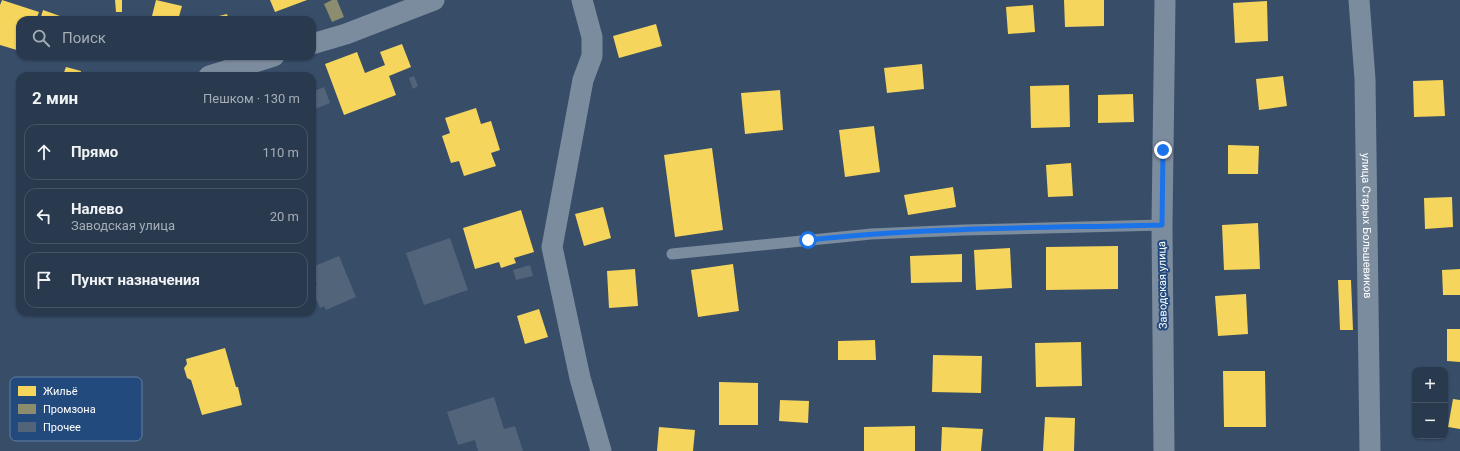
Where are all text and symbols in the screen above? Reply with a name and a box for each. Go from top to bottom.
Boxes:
search box [16,16,316,60]
icon: search [30,27,52,49]
text: Поиск [62,29,106,47]
text: 2 мин [32,88,78,108]
text: Пешком · 130 m [203,91,300,106]
icon: ahead [33,141,55,163]
route end [1154,141,1172,159]
text: Прямо [71,143,118,161]
text: 110 m [262,145,299,160]
street label: улица Старых Большевиков [1359,153,1374,299]
text: Налево [71,200,123,218]
icon: left [33,205,55,227]
text: 20 m [270,209,299,224]
text: Заводская улица [71,218,175,233]
route start [799,231,817,249]
street label: Заводская улица [1155,241,1170,329]
icon: arrive [33,269,55,291]
text: Пункт назначения [71,271,200,289]
map controls [1412,367,1448,439]
button: + [1412,367,1448,403]
legend [10,377,142,441]
text: Жильё [43,385,78,398]
text: Промзона [43,403,96,416]
button: − [1412,403,1448,439]
text: Прочее [43,421,81,434]

